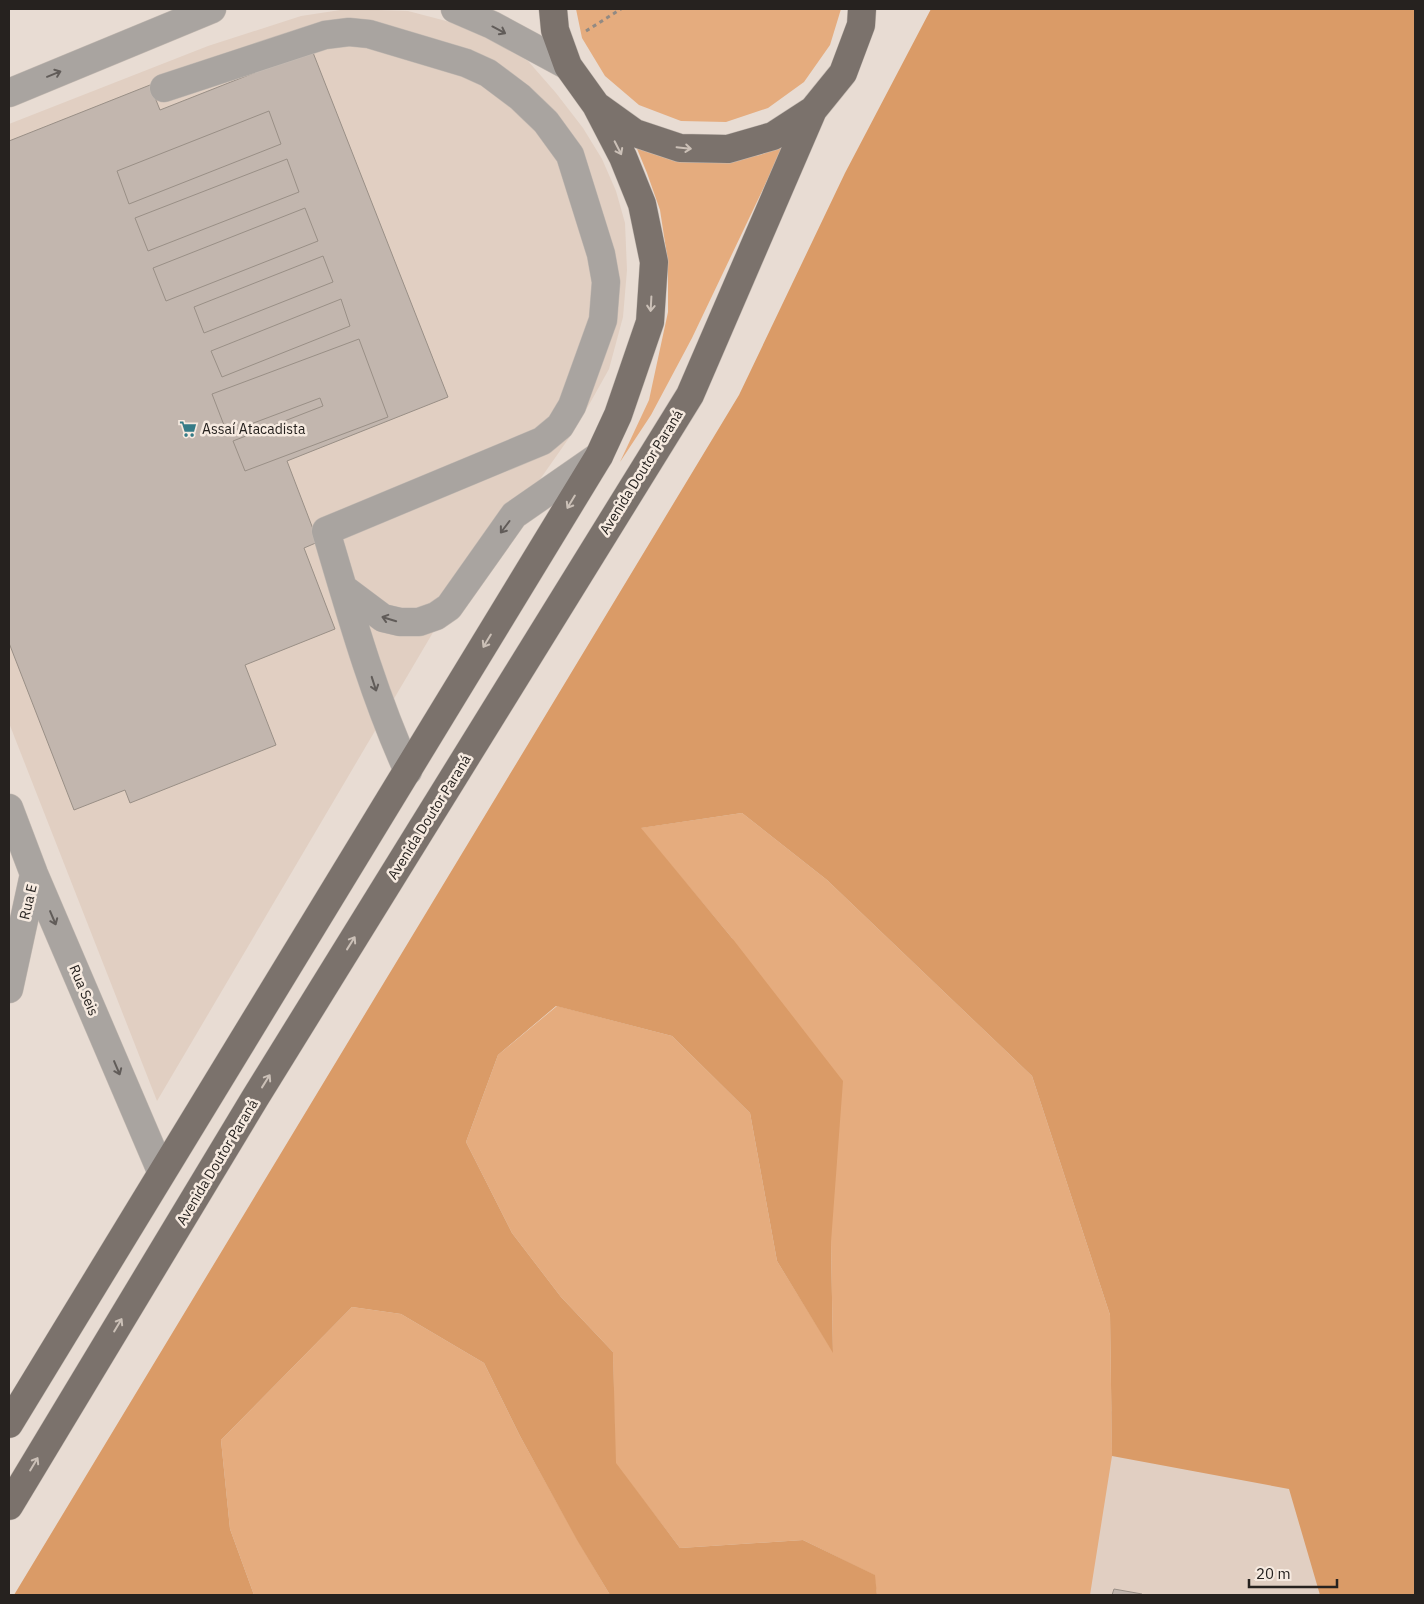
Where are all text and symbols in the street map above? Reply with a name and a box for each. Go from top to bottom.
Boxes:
one-way arrow [492,25,506,35]
one-way arrow [46,69,61,78]
one-way arrow [614,140,623,155]
one-way arrow [675,143,691,152]
one-way arrow [647,296,656,312]
street label: Avenida Doutor Paraná [595,406,687,538]
supermarket icon: Assaí Atacadista [178,419,198,439]
place label: Assaí Atacadista [202,420,306,438]
one-way arrow [565,494,575,508]
one-way arrow [499,520,510,533]
one-way arrow [381,613,397,623]
one-way arrow [481,633,491,647]
one-way arrow [369,676,379,692]
street label: Avenida Doutor Paraná [383,751,475,883]
street label: Rua E [15,883,41,921]
one-way arrow [49,910,58,925]
one-way arrow [346,936,356,950]
street label: Rua Seis [65,962,103,1018]
one-way arrow [112,1060,122,1075]
one-way arrow [261,1075,271,1089]
street label: Avenida Doutor Paraná [172,1095,262,1228]
one-way arrow [113,1319,123,1333]
one-way arrow [29,1458,39,1472]
scale bar [1249,1556,1336,1588]
text: 20 m [1256,1564,1291,1583]

